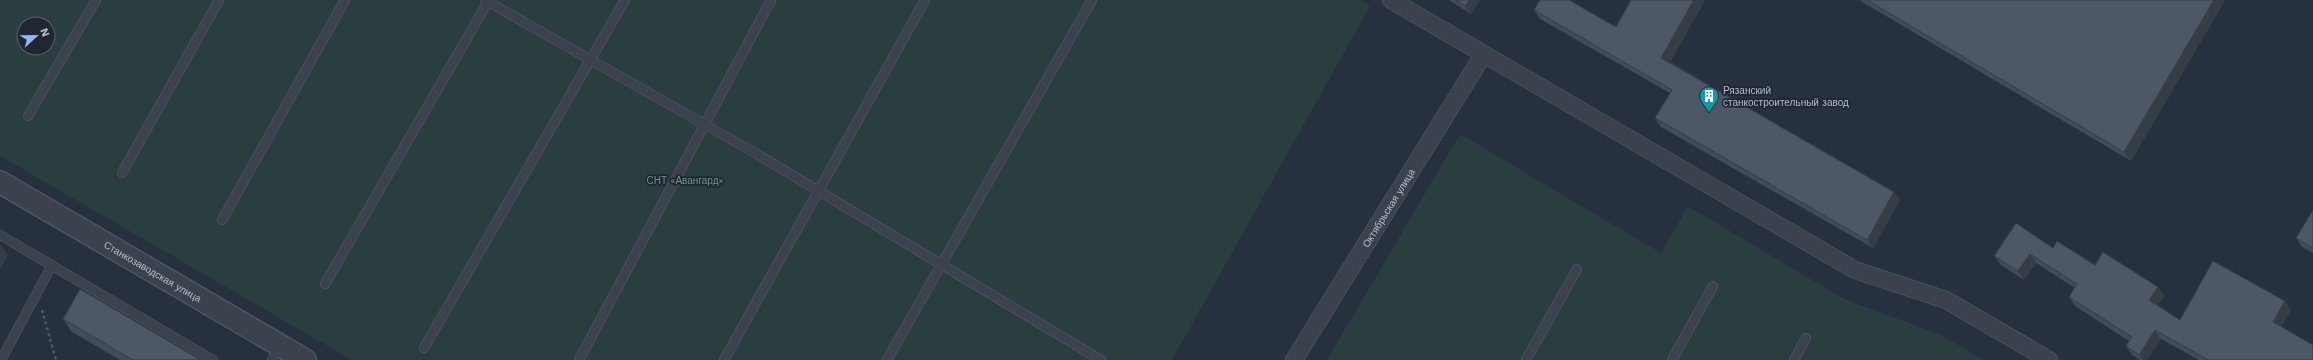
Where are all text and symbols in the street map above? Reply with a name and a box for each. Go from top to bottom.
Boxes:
north arrow [16,16,56,56]
text: N [37,26,52,39]
building icon: Рязанский станкостроительный завод [1698,85,1720,113]
place label: Рязанский станкостроительный завод [1723,85,1849,108]
street label: Октябрьская улица [1360,166,1417,249]
park label: СНТ «Авангард» [647,175,724,186]
street label: Станкозаводская улица [102,239,204,305]

